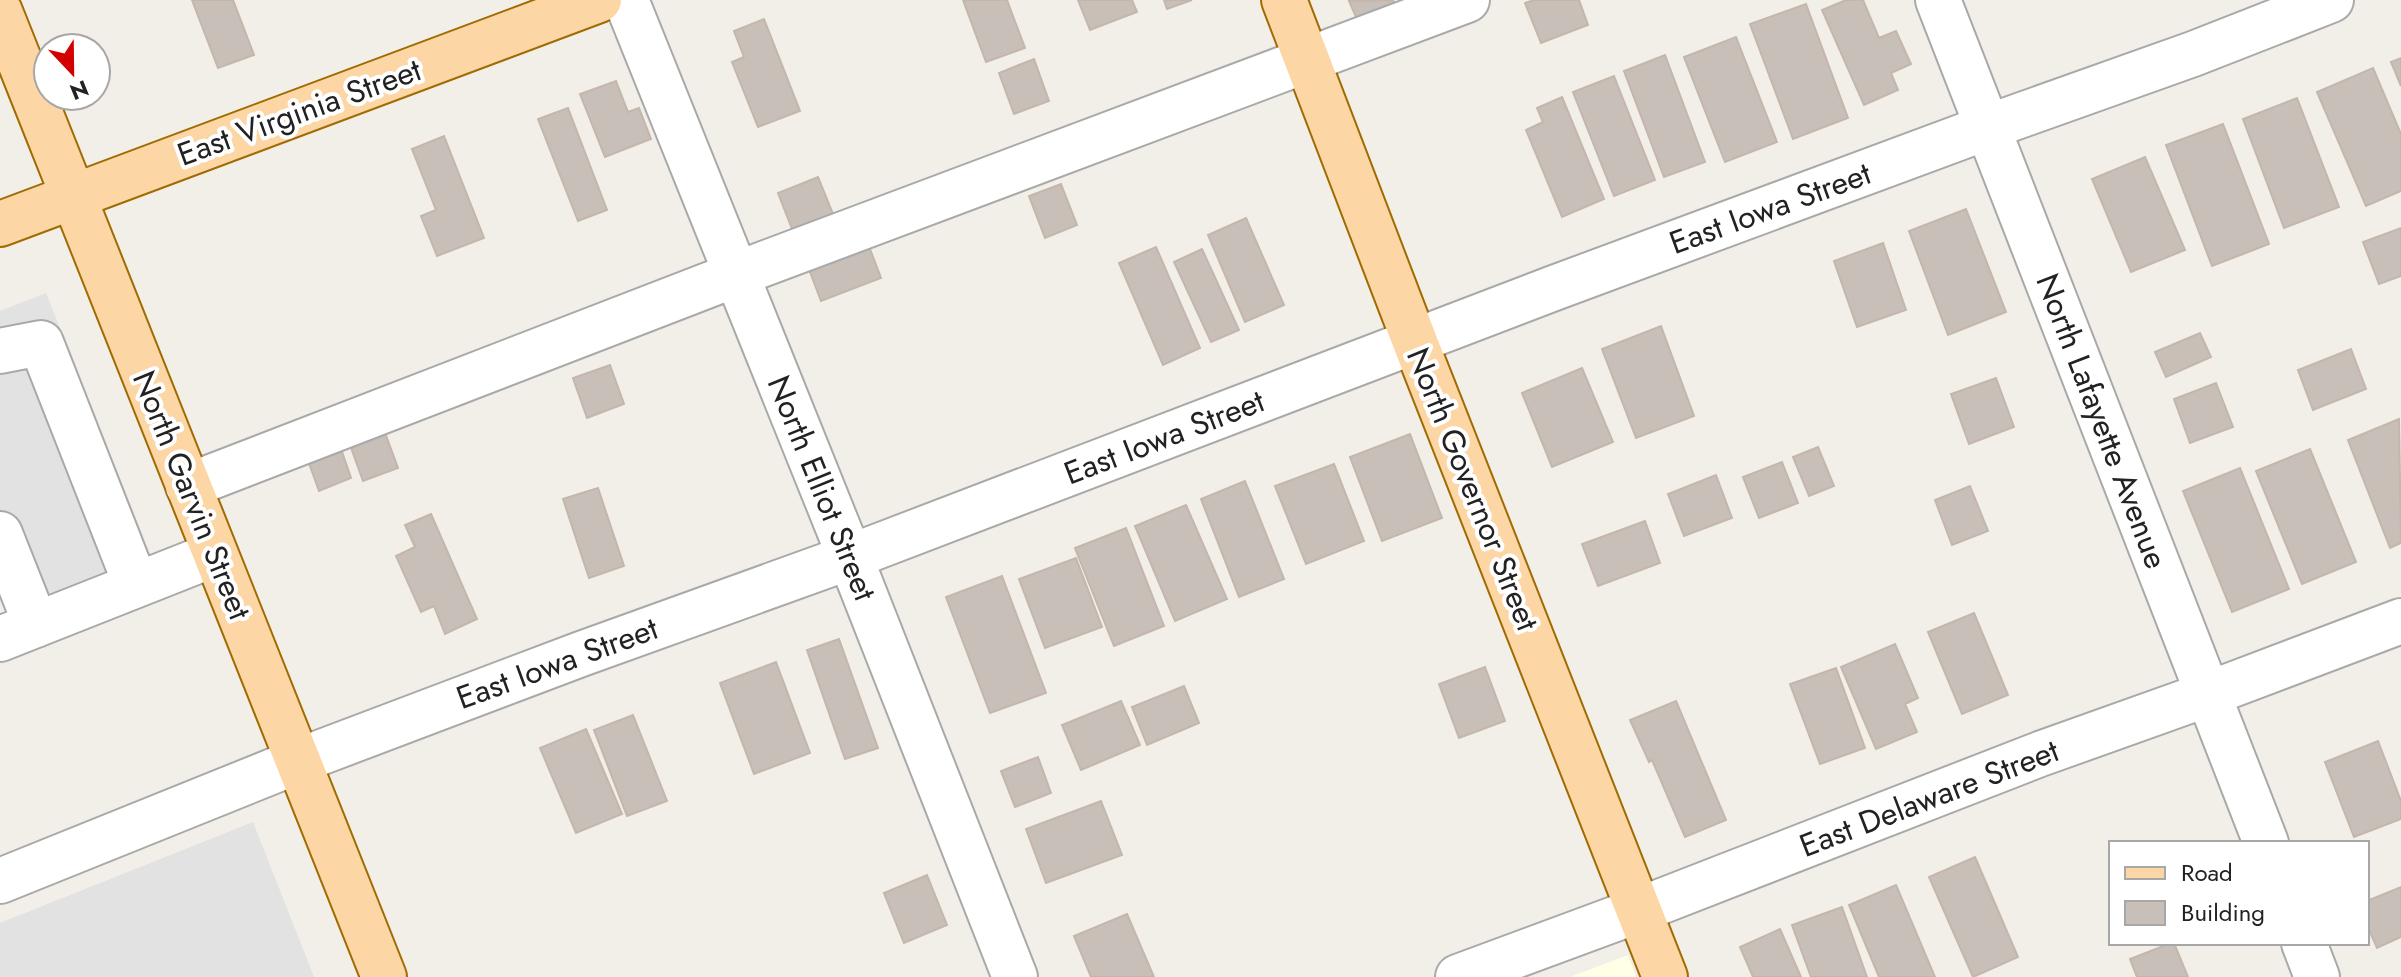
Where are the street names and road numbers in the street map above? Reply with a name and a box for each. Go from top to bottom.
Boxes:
street label: East Virginia Street [171,46,428,177]
street label: East Iowa Street [1663,150,1877,266]
street label: North Lafayette Avenue [2024,267,2180,575]
street label: North Governor Street [1395,341,1551,638]
street label: North Garvin Street [121,364,263,627]
street label: North Elliot Street [756,369,888,608]
street label: East Iowa Street [1057,378,1271,496]
street label: East Iowa Street [450,605,664,721]
street label: East Delaware Street [1793,727,2065,869]

